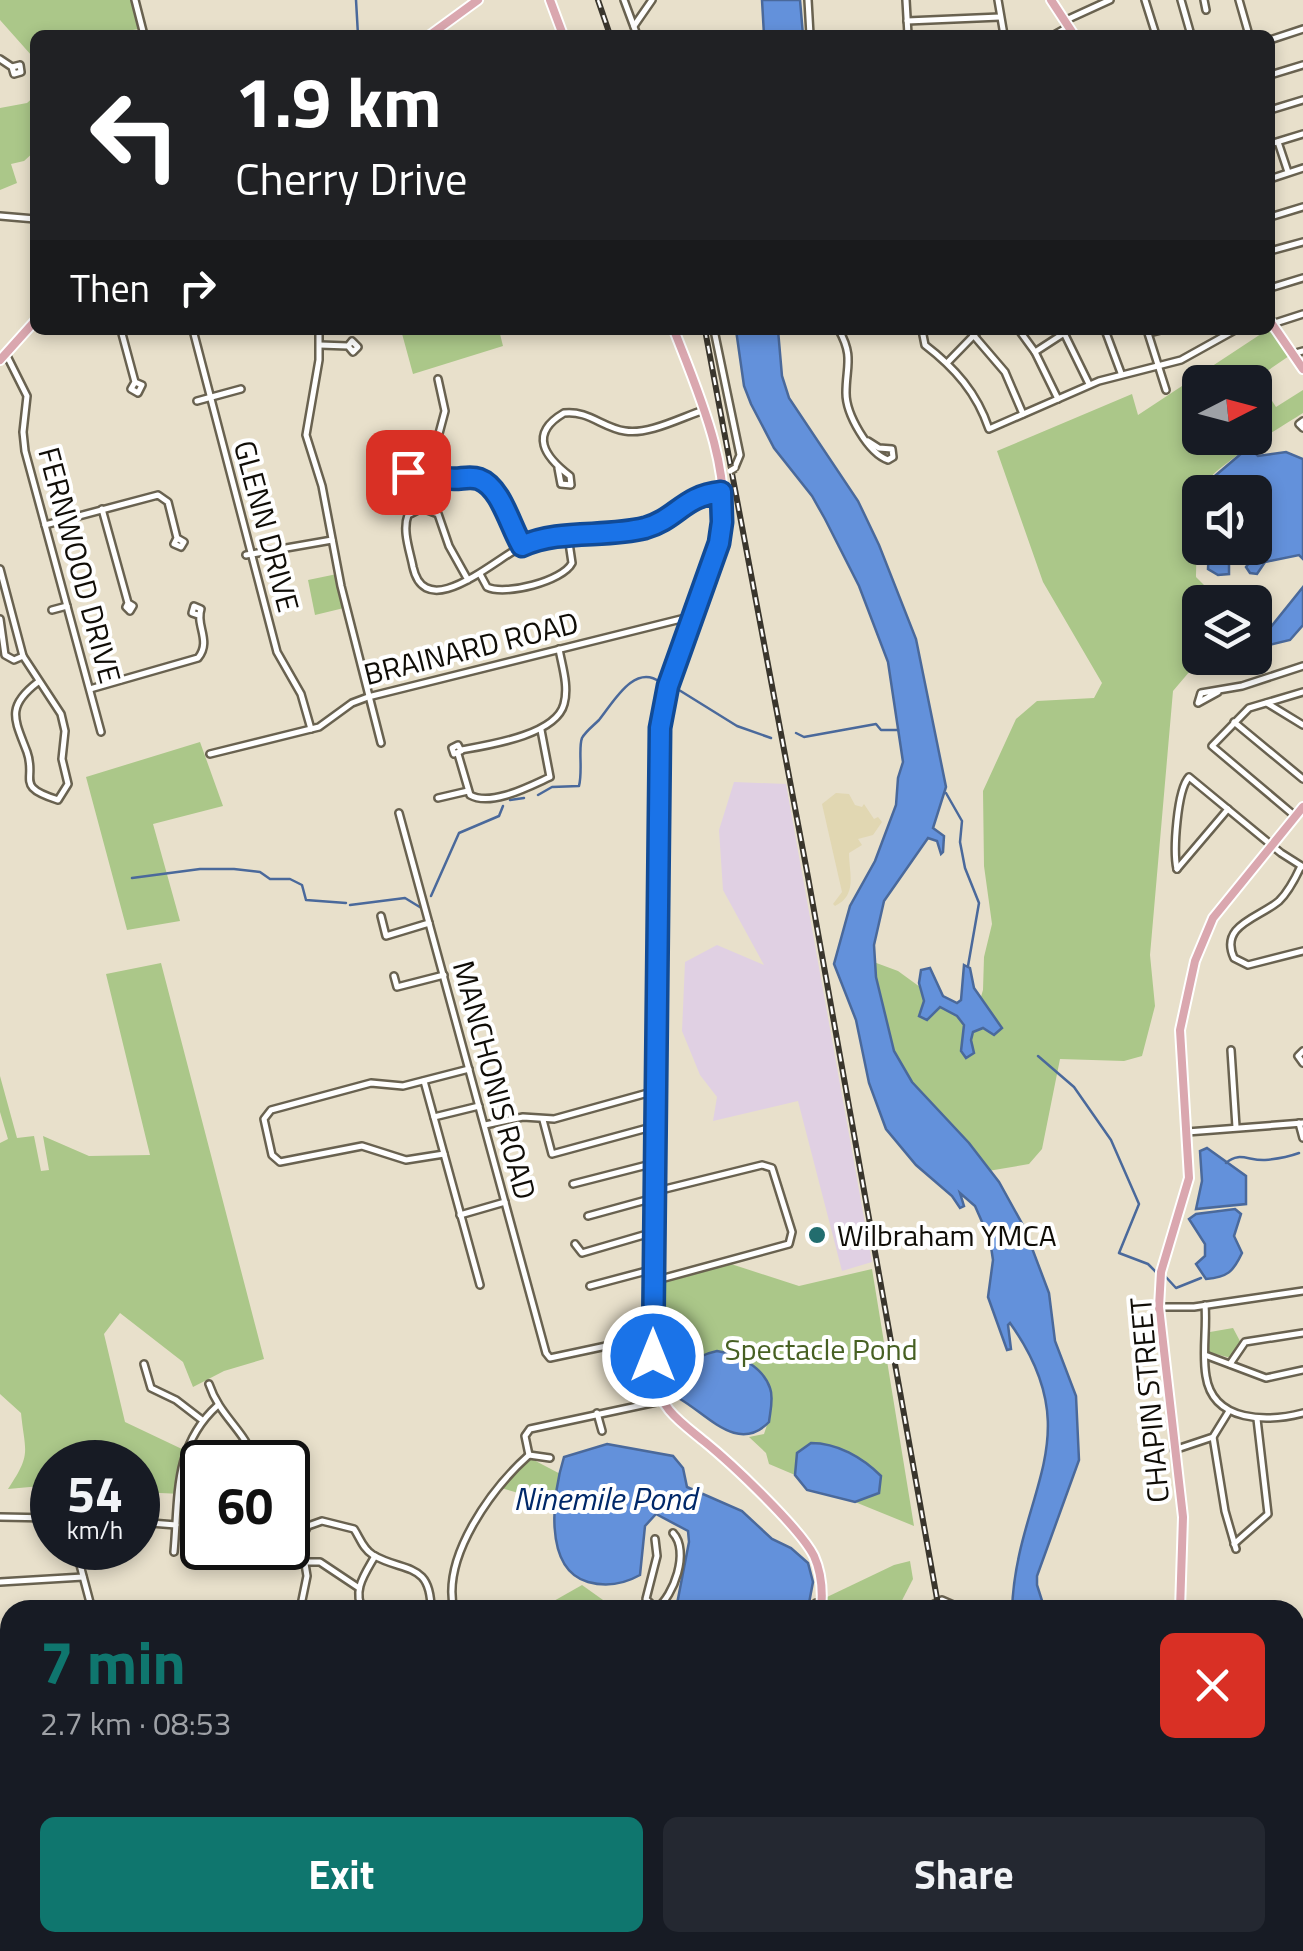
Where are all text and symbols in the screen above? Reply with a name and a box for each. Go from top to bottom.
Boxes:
text: 1.9 km [235,48,442,154]
icon: left [70,70,200,200]
text: Cherry Drive [235,144,468,212]
text: Then [70,259,150,317]
icon: right [170,260,225,315]
north arrow [1182,365,1272,455]
map controls [1182,365,1272,675]
pin [366,430,451,515]
street label: GLENN DRIVE [222,435,312,617]
street label: FERNWOOD DRIVE [26,442,134,688]
icon: arrive [381,445,436,500]
button: sound [1182,475,1272,565]
button: layers [1182,585,1272,675]
street label: BRAINARD ROAD [359,599,583,697]
street label: MANCHONIS ROAD [441,956,549,1204]
place label: Wilbraham YMCA [837,1212,1057,1258]
marker: Wilbraham YMCA [806,1224,828,1246]
street label: CHAPIN STREET [1117,1295,1181,1505]
position arrow [601,1304,705,1408]
park label: Spectacle Pond [724,1326,918,1372]
speed limit sign: 60 [180,1440,310,1570]
text: 54 [67,1455,123,1531]
water label: Ninemile Pond [514,1474,700,1522]
text: km/h [67,1511,123,1549]
text: 7 min [40,1616,186,1707]
button: close [1160,1633,1265,1738]
text: 2.7 km · 08:53 [40,1699,232,1747]
button: Exit [40,1817,643,1932]
button: Share [663,1817,1265,1932]

